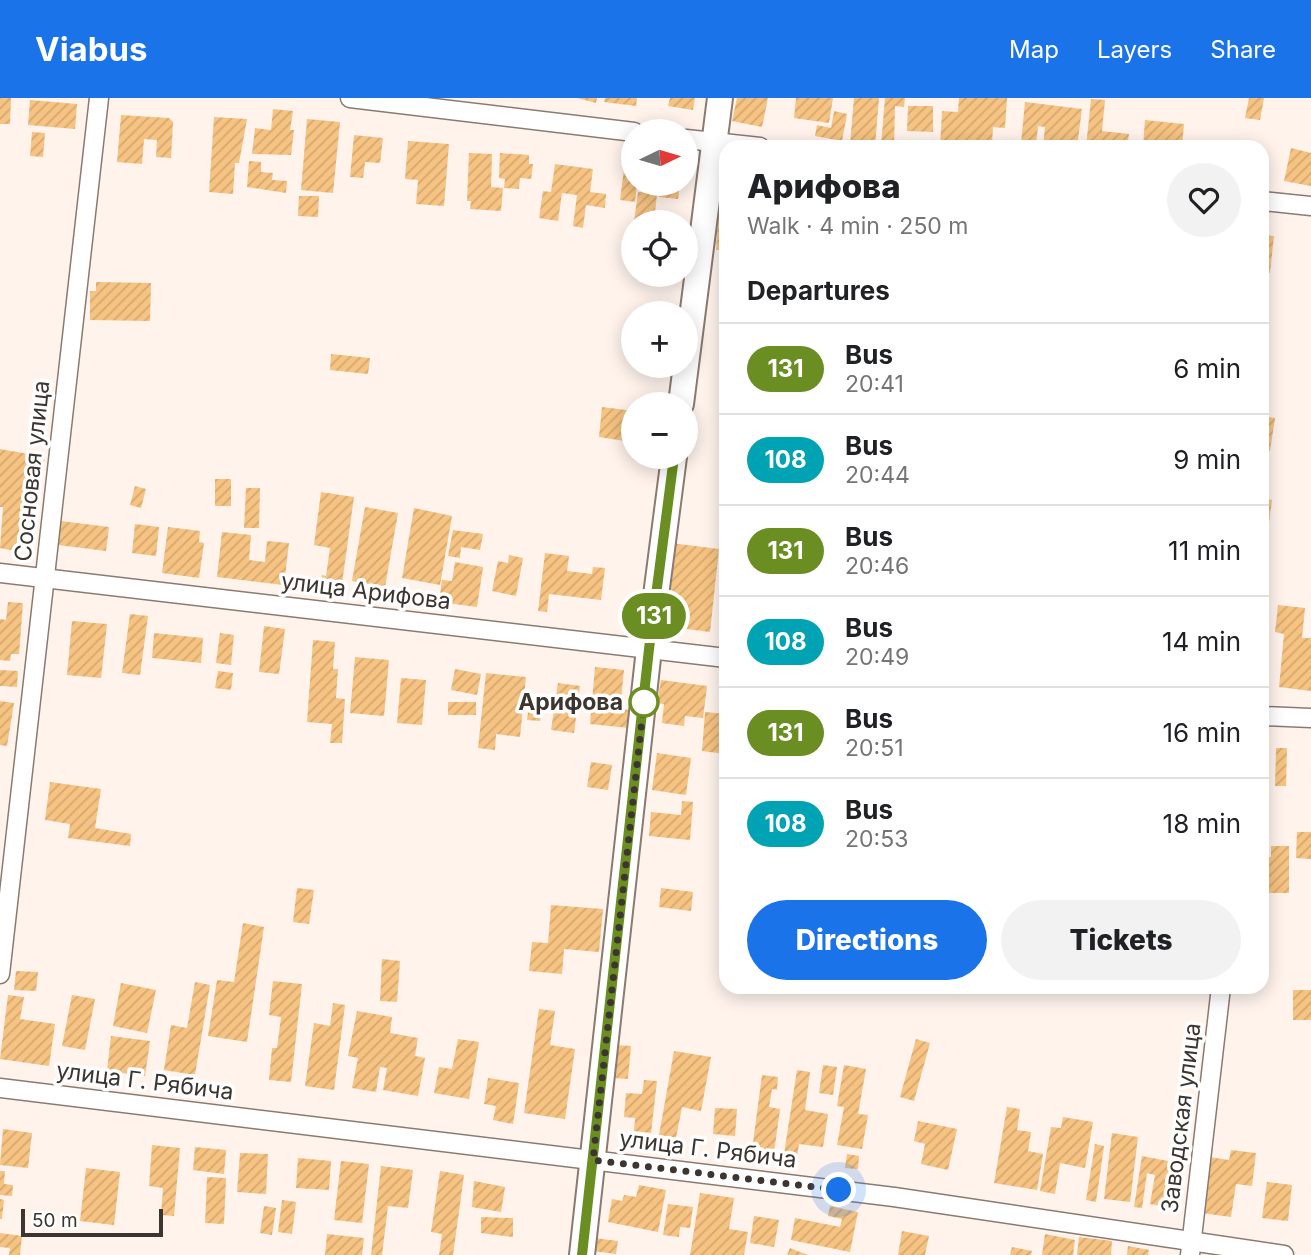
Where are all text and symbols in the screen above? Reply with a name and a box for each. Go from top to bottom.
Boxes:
text: Viabus [35,29,148,69]
text: Map [1009,35,1059,64]
text: Layers [1097,35,1172,64]
text: Share [1210,35,1276,64]
north arrow [621,119,698,196]
map controls [621,119,698,469]
button: heart [1167,163,1241,237]
text: Арифова [747,166,901,206]
button: locate [621,210,698,287]
text: Walk · 4 min · 250 m [747,212,969,240]
text: Departures [747,275,890,306]
button: + [621,301,698,378]
text: Bus [845,339,893,370]
text: 6 min [1173,353,1241,384]
text: 131 [767,354,804,383]
text: 20:41 [845,370,904,398]
street label: Сосновая улица [9,379,55,563]
button: − [621,392,698,469]
text: Bus [845,430,893,461]
text: 9 min [1173,444,1241,475]
text: 108 [764,445,807,474]
text: 20:44 [845,461,910,489]
text: Bus [845,521,893,552]
text: 11 min [1168,535,1241,566]
text: 131 [767,536,804,565]
text: 20:46 [845,552,909,580]
street label: улица Арифова [279,567,453,615]
line badge: 131 [614,593,694,639]
text: 131 [636,601,672,630]
text: Bus [845,612,893,643]
text: 14 min [1162,626,1241,657]
text: 108 [764,627,807,656]
text: 20:49 [845,643,909,671]
marker: Арифова [629,687,659,717]
place label: Арифова [518,688,623,716]
text: Bus [845,703,893,734]
text: 16 min [1163,717,1241,748]
text: 131 [767,718,804,747]
text: 20:51 [845,734,904,762]
text: Bus [845,794,893,825]
text: 18 min [1163,808,1241,839]
text: 108 [764,809,807,838]
text: 20:53 [845,825,908,853]
button: Directions [747,900,987,980]
button: Tickets [1001,900,1241,980]
street label: Заводская улица [1155,1021,1207,1215]
street label: улица Г. Рябича [55,1056,235,1106]
street label: улица Г. Рябича [618,1124,798,1174]
your location [821,1172,856,1207]
scale bar [21,1206,163,1238]
text: 50 m [32,1209,78,1232]

